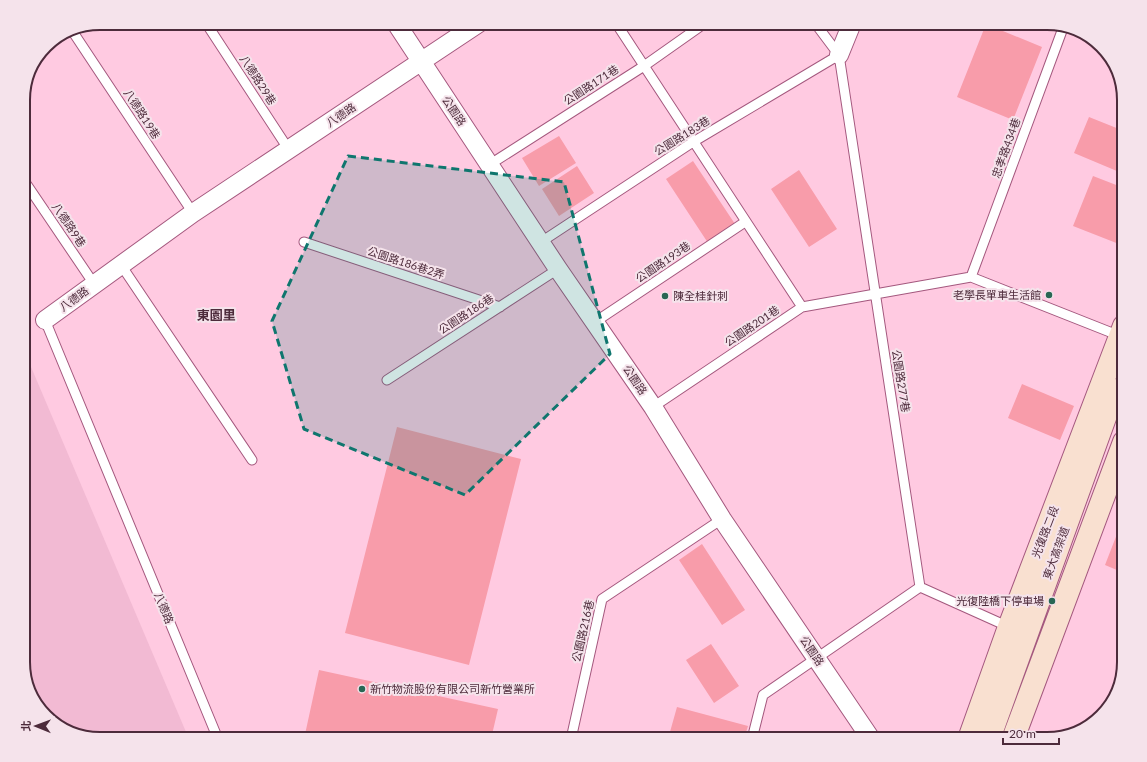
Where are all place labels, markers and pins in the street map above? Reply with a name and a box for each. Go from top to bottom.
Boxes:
place label: 老學長單車生活館 [953,288,1041,301]
place label: 陳全桂針刺 [673,289,728,302]
marker: 老學長單車生活館 [1044,290,1054,300]
marker: 陳全桂針刺 [660,291,670,301]
place label: 光復陸橋下停車場 [956,594,1044,607]
marker: 光復陸橋下停車場 [1047,596,1057,606]
place label: 新竹物流股份有限公司新竹營業所 [370,682,535,695]
marker: 新竹物流股份有限公司新竹營業所 [357,684,367,694]

